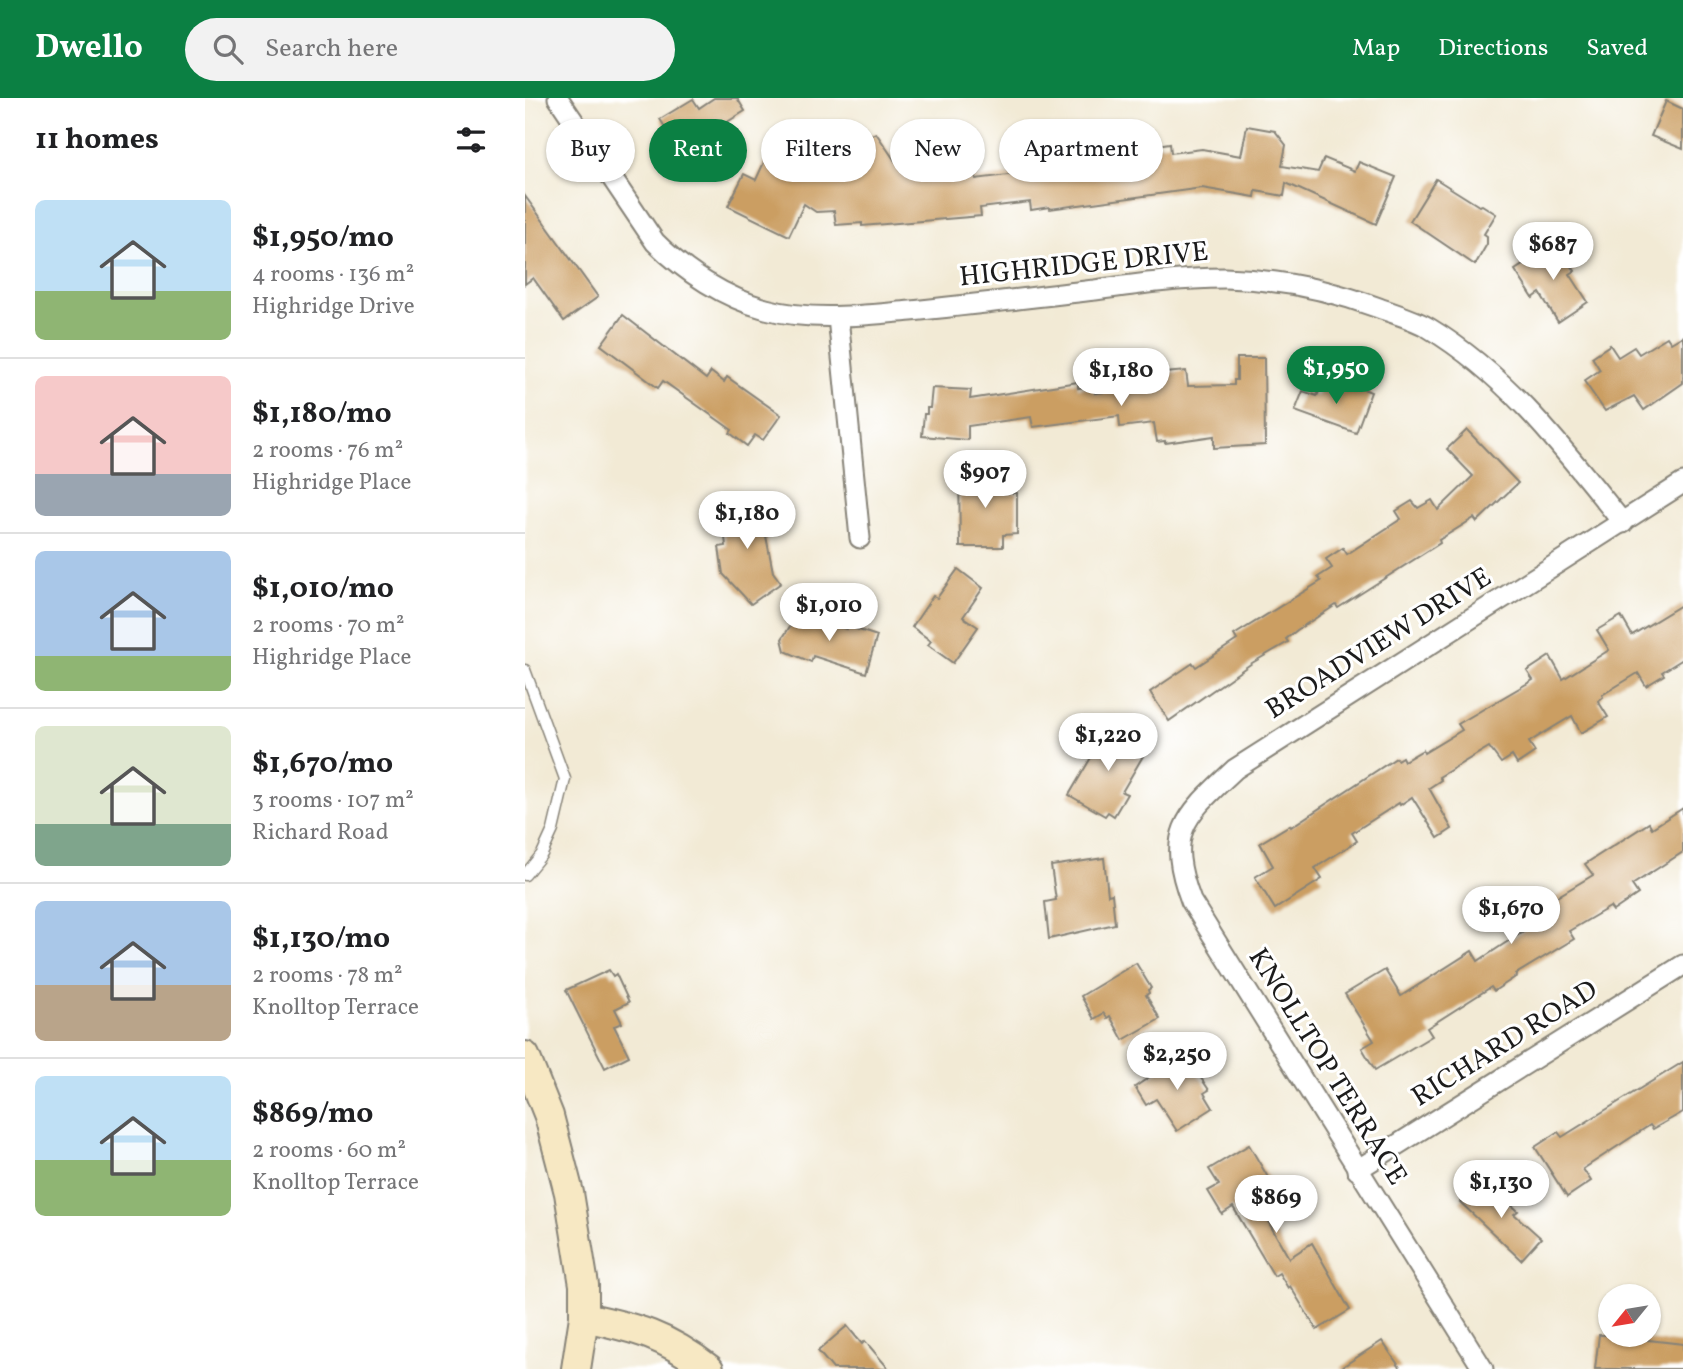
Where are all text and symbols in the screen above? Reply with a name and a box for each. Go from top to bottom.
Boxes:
search box [185,18,675,81]
text: Dwello [35,26,143,72]
icon: search [209,30,247,68]
text: Search here [265,31,398,67]
text: Map [1352,32,1400,66]
text: Directions [1438,32,1548,66]
text: Saved [1586,32,1648,66]
text: 11 homes [35,119,159,161]
chip: Buy [546,119,635,182]
chip: Rent [649,119,747,182]
chip: Filters [761,119,876,182]
chip: New [890,119,985,182]
chip: Apartment [999,119,1163,182]
icon: filters [452,121,490,159]
text: $1,950/mo [252,217,394,259]
pin: $687 [1512,222,1594,282]
icon: home [91,228,175,312]
text: $687 [1529,229,1578,261]
street label: HIGHRIDGE DRIVE [957,233,1211,297]
text: 4 rooms · 136 m² [252,259,414,291]
text: Highridge Drive [252,291,415,323]
pin: $1,950 [1279,346,1393,406]
pin: $1,180 [1064,348,1178,408]
text: $1,950 [1303,353,1369,385]
text: $1,180 [1089,355,1153,387]
text: $1,180/mo [252,393,392,435]
icon: home [91,404,175,488]
text: 2 rooms · 76 m² [252,435,403,467]
pin: $907 [944,450,1026,510]
text: $907 [960,457,1010,489]
text: Highridge Place [252,467,411,499]
pin: $1,180 [690,491,804,551]
text: $1,180 [715,498,779,530]
street label: BROADVIEW DRIVE [1259,559,1499,729]
text: $1,010/mo [252,568,394,610]
icon: home [91,579,175,663]
pin: $1,010 [772,584,886,643]
text: $1,010 [796,590,862,622]
text: 2 rooms · 70 m² [252,610,405,642]
text: Highridge Place [252,642,411,674]
pin: $1,220 [1051,714,1165,773]
text: $1,220 [1075,720,1141,752]
text: $1,670/mo [252,743,393,785]
icon: home [91,754,175,838]
text: 3 rooms · 107 m² [252,785,414,817]
text: Richard Road [252,817,389,849]
pin: $1,670 [1454,886,1568,946]
text: $1,670 [1478,893,1544,925]
text: $1,130/mo [252,918,390,960]
icon: home [91,929,175,1013]
street label: KNOLLTOP TERRACE [1238,941,1416,1193]
text: 2 rooms · 78 m² [252,960,403,992]
street label: RICHARD ROAD [1405,971,1605,1117]
text: Knolltop Terrace [252,992,419,1024]
pin: $2,250 [1120,1032,1234,1092]
text: $2,250 [1143,1039,1211,1071]
text: $869/mo [252,1093,374,1135]
icon: home [91,1104,175,1188]
text: 2 rooms · 60 m² [252,1135,406,1167]
pin: $1,130 [1444,1160,1558,1220]
text: Knolltop Terrace [252,1167,419,1199]
text: $1,130 [1469,1167,1533,1199]
pin: $869 [1235,1176,1317,1235]
text: $869 [1251,1182,1301,1214]
north arrow [1598,1284,1661,1348]
map controls [1598,1284,1661,1347]

